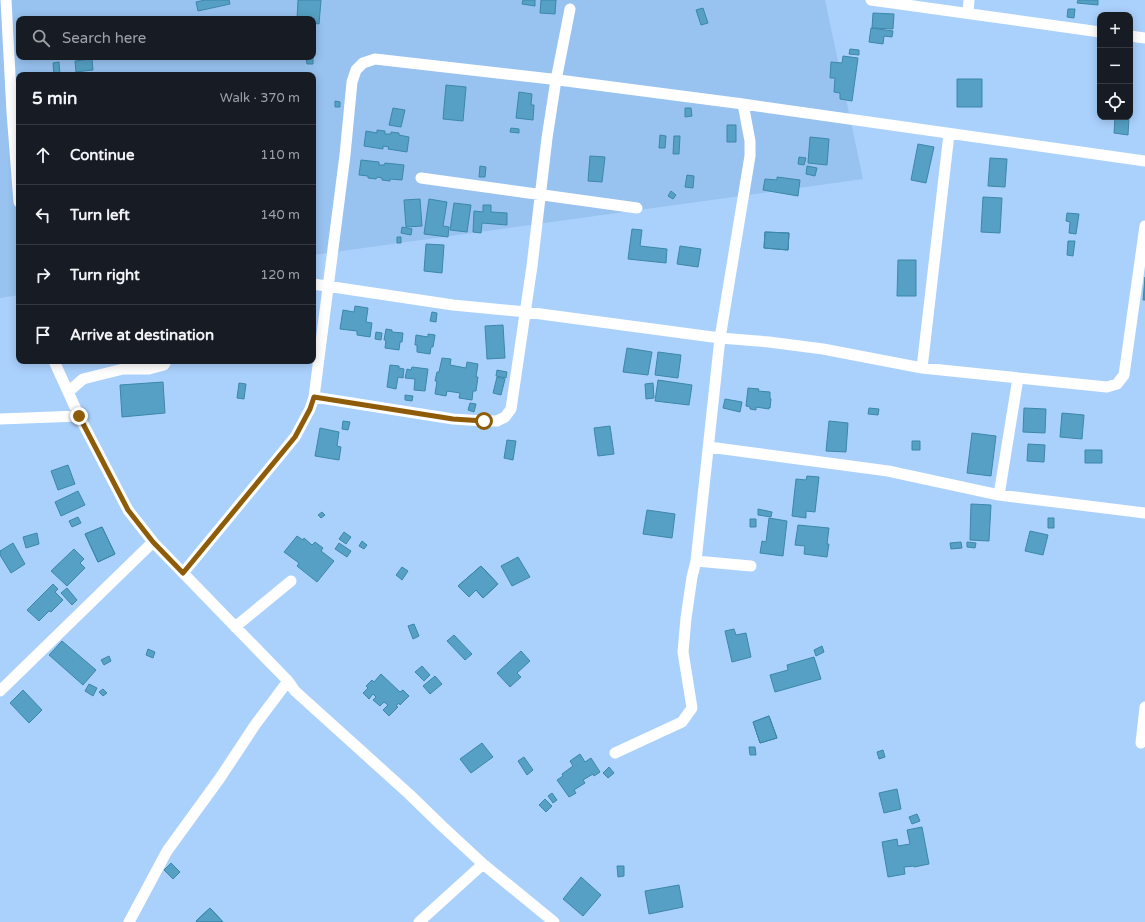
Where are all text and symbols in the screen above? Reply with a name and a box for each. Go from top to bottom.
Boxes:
map controls [1097,12,1133,120]
button: + [1097,12,1133,48]
search box [16,16,316,60]
icon: search [30,27,52,49]
text: Search here [62,29,146,47]
button: − [1097,48,1133,84]
button: locate [1097,84,1133,120]
text: 5 min [32,88,77,109]
text: Walk · 370 m [220,90,300,106]
icon: ahead [32,144,54,166]
text: Continue [70,146,134,164]
text: 110 m [260,147,300,163]
icon: left [32,204,54,226]
text: Turn left [70,206,130,224]
text: 140 m [260,207,300,223]
icon: right [32,264,54,286]
text: Turn right [70,266,140,284]
text: 120 m [260,267,300,283]
icon: arrive [32,324,54,346]
text: Arrive at destination [70,326,214,344]
route end [70,407,88,425]
route start [475,412,493,430]

